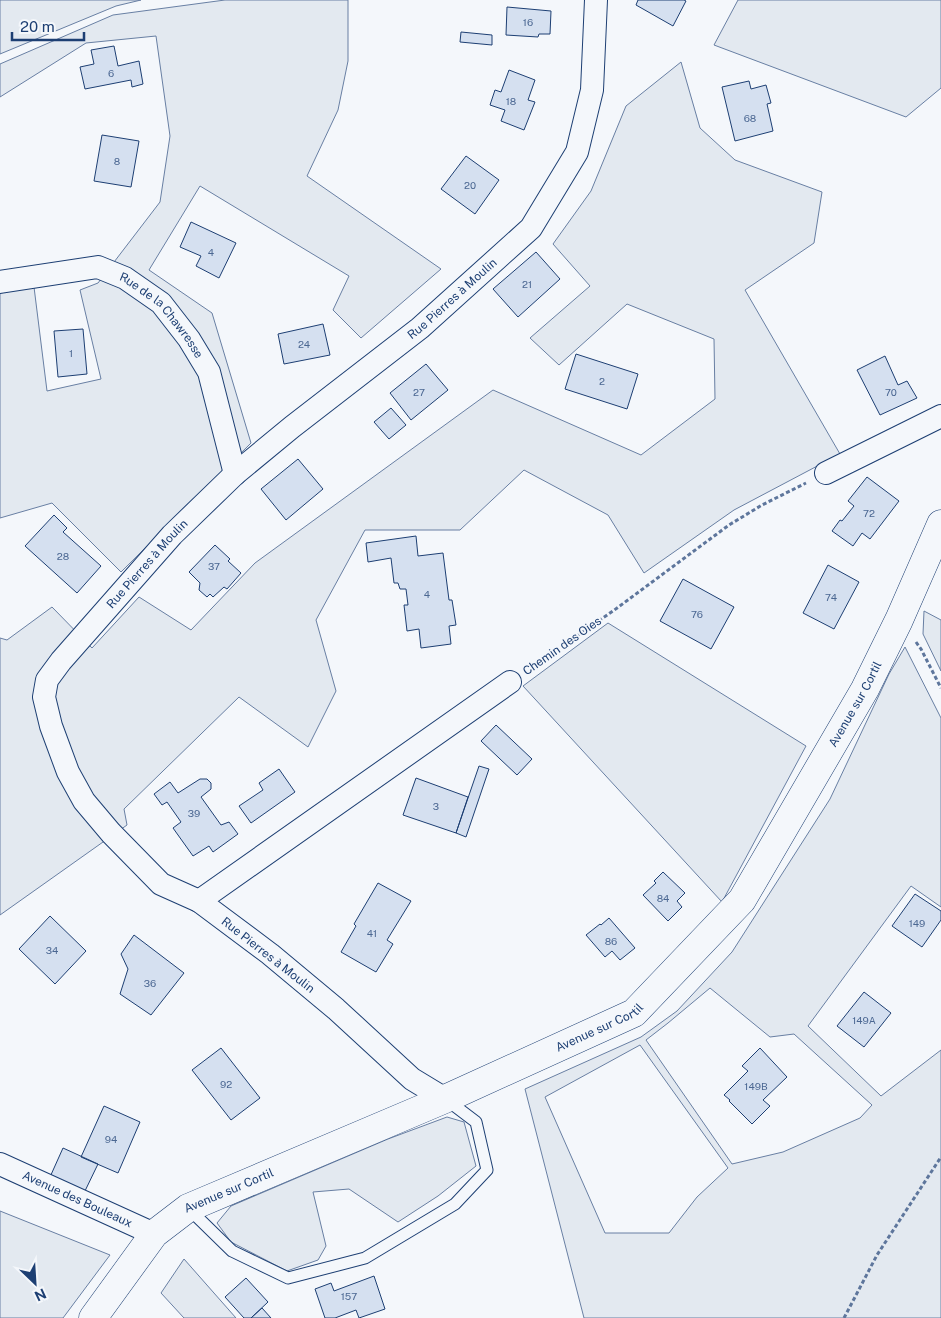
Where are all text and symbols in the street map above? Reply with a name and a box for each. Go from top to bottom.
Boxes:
scale bar [12,10,85,42]
house number: 16 [523,16,533,28]
text: 20 m [20,18,55,35]
house number: 6 [108,67,114,79]
house number: 18 [506,95,516,107]
house number: 68 [744,112,756,124]
house number: 8 [114,155,120,167]
house number: 20 [464,179,476,191]
house number: 4 [208,246,214,258]
street label: Rue Pierres à Moulin [405,255,500,342]
street label: Rue de la Chawresse [118,270,206,361]
house number: 21 [522,278,532,290]
house number: 24 [298,338,310,350]
house number: 1 [69,347,73,359]
house number: 2 [599,375,605,387]
house number: 27 [413,386,425,398]
house number: 70 [885,386,897,398]
house number: 72 [863,507,875,519]
street label: Rue Pierres à Moulin [104,517,191,611]
house number: 28 [57,550,69,562]
house number: 37 [208,560,220,572]
house number: 4 [424,588,430,600]
house number: 74 [825,591,837,603]
house number: 76 [691,608,703,620]
street label: Chemin des Oies [520,614,604,678]
street label: Avenue sur Cortil [826,659,885,749]
house number: 3 [433,800,439,812]
house number: 39 [188,807,200,819]
house number: 84 [657,892,669,904]
street label: Rue Pierres à Moulin [219,914,317,996]
house number: 149 [909,917,925,929]
house number: 41 [367,927,377,939]
house number: 86 [605,935,617,947]
house number: 34 [46,944,58,956]
house number: 36 [144,977,156,989]
street label: Avenue sur Cortil [553,1000,647,1055]
house number: 149A [852,1014,876,1026]
house number: 92 [220,1078,232,1090]
house number: 149B [744,1080,768,1092]
house number: 94 [105,1133,117,1145]
street label: Avenue sur Cortil [182,1165,276,1216]
street label: Avenue des Bouleaux [20,1168,135,1230]
north arrow [10,1258,60,1308]
text: N [32,1285,49,1304]
house number: 157 [341,1290,357,1302]

